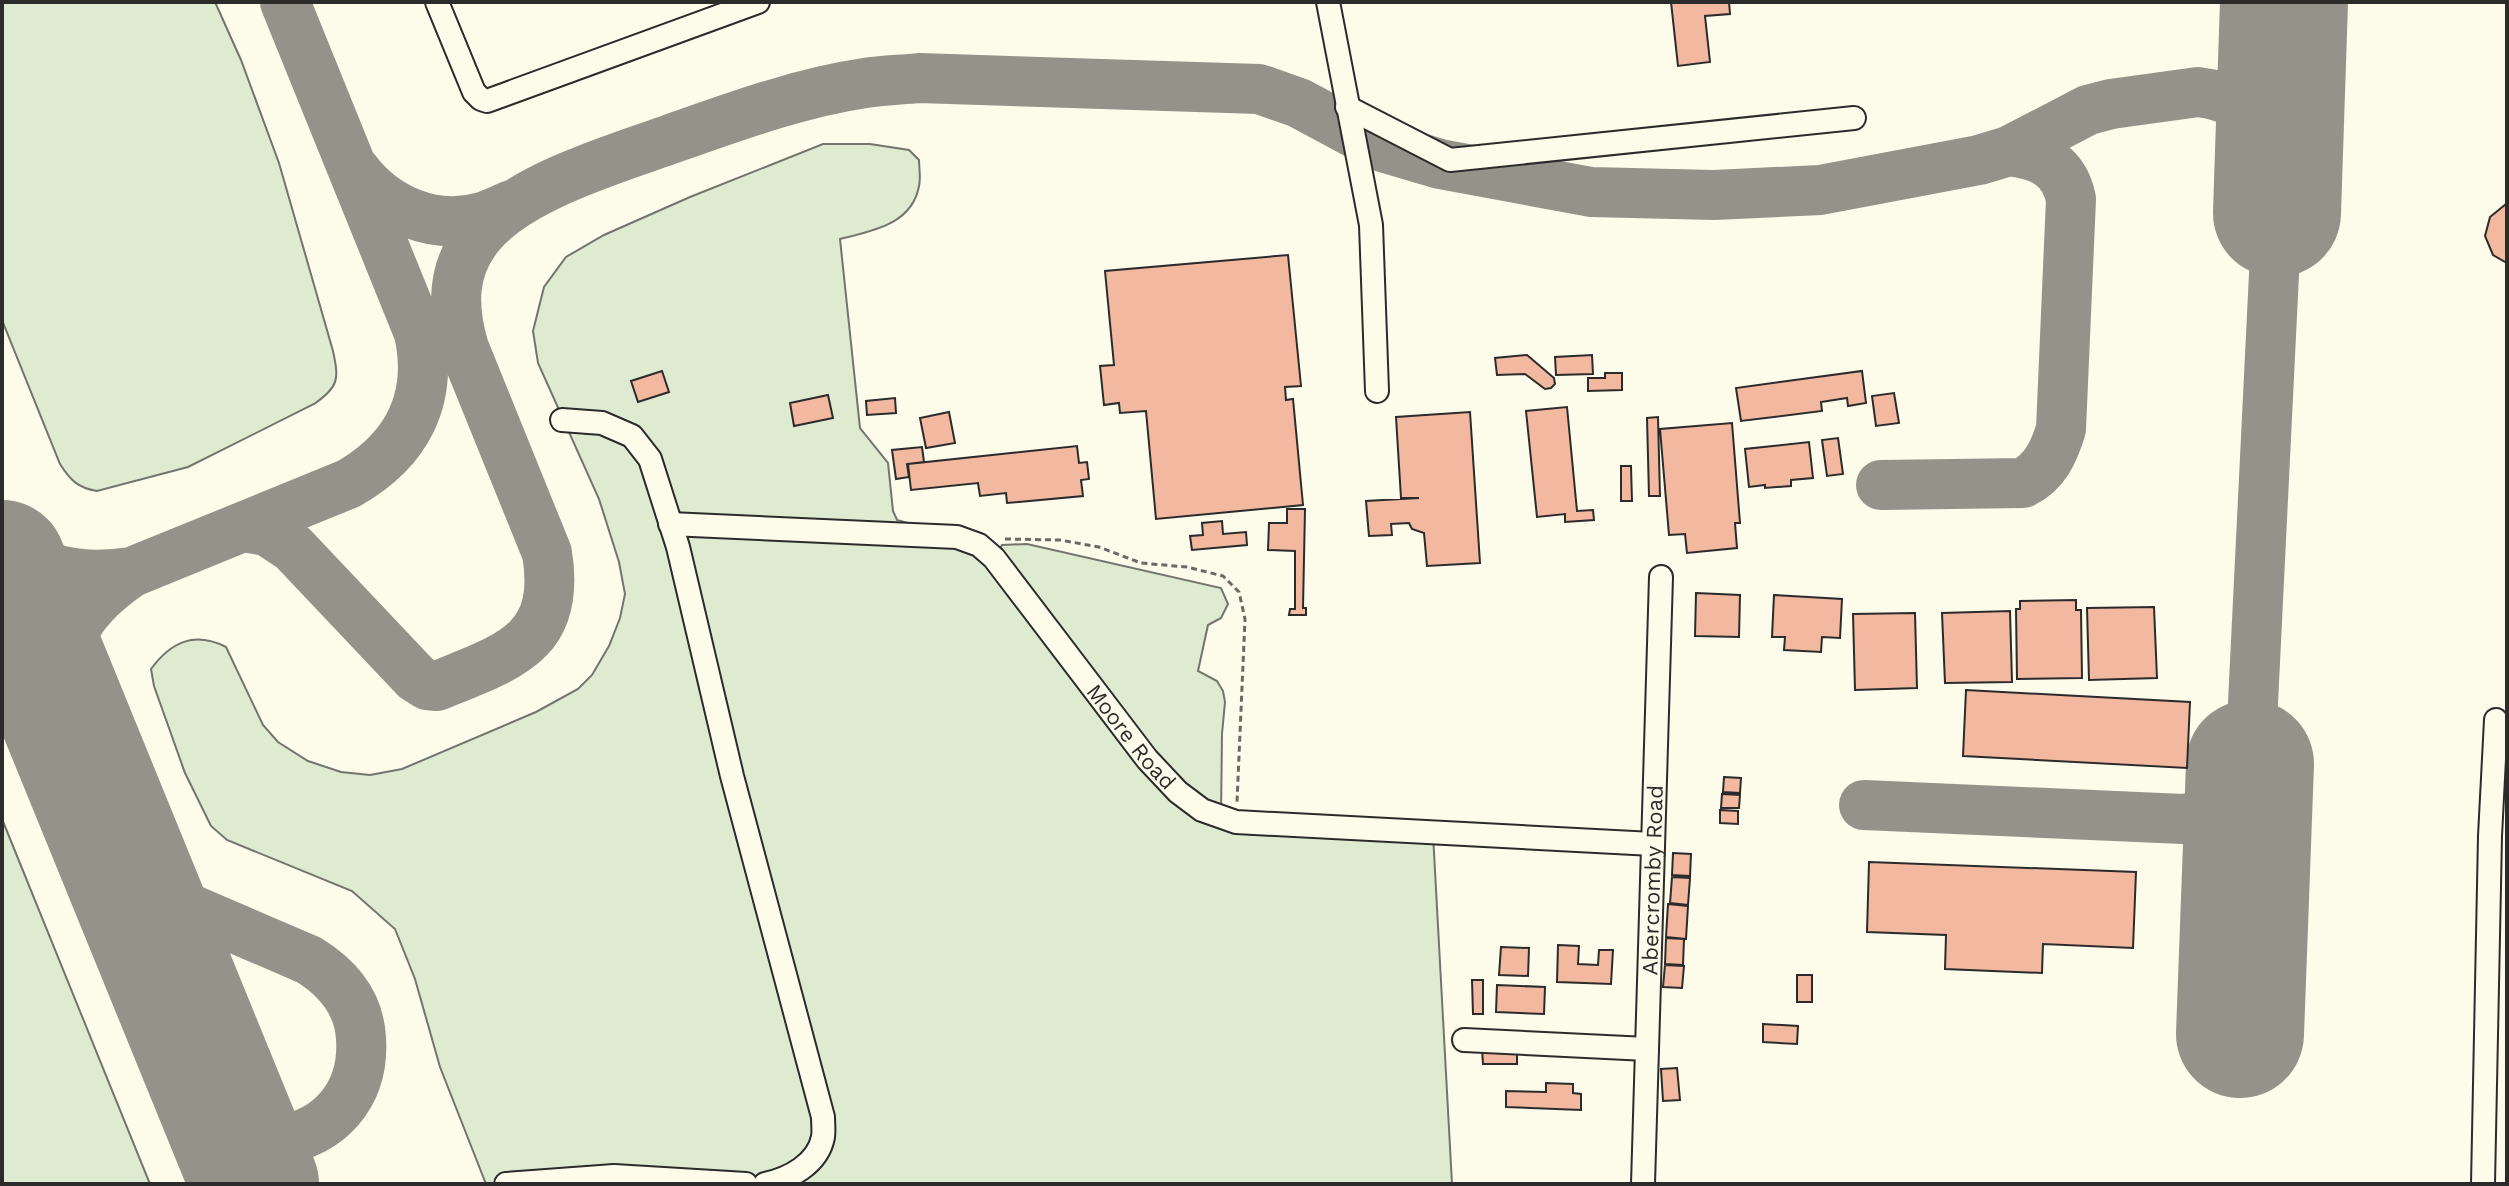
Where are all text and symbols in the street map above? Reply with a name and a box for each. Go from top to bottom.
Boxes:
street label: Moore Road [1082,679,1181,794]
street label: Abercromby Road [1637,785,1667,976]

